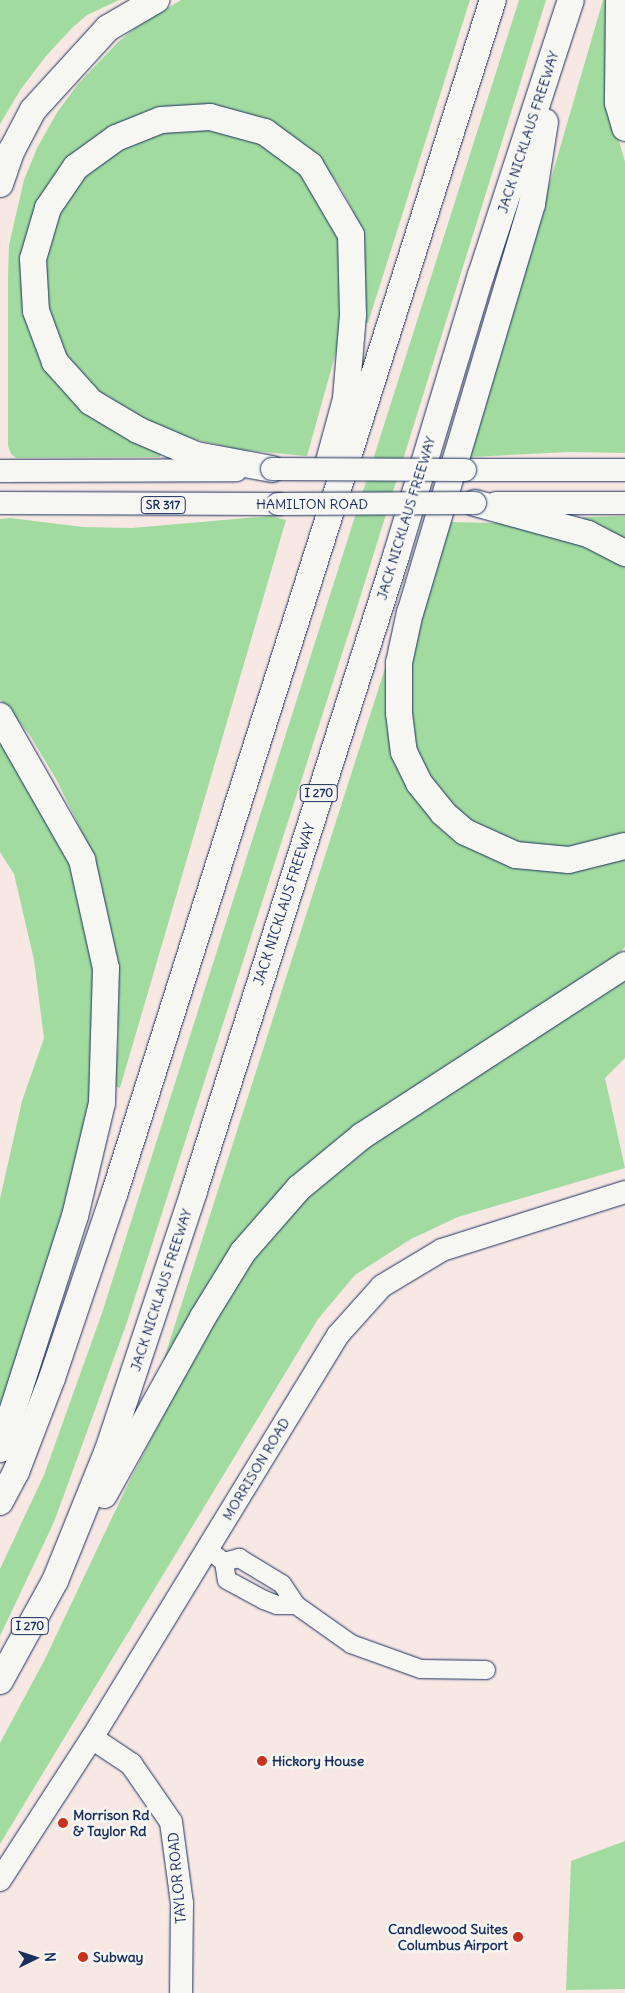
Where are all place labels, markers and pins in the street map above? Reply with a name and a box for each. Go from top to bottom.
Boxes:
place label: Hickory House [272,1753,364,1769]
marker: Hickory House [256,1755,268,1767]
place label: Morrison Rd & Taylor Rd [73,1807,149,1840]
marker: Morrison Rd & Taylor Rd [57,1817,69,1829]
place label: Candlewood Suites Columbus Airport [388,1921,508,1954]
marker: Candlewood Suites Columbus Airport [512,1931,524,1943]
place label: Subway [93,1949,144,1965]
marker: Subway [77,1951,89,1963]

